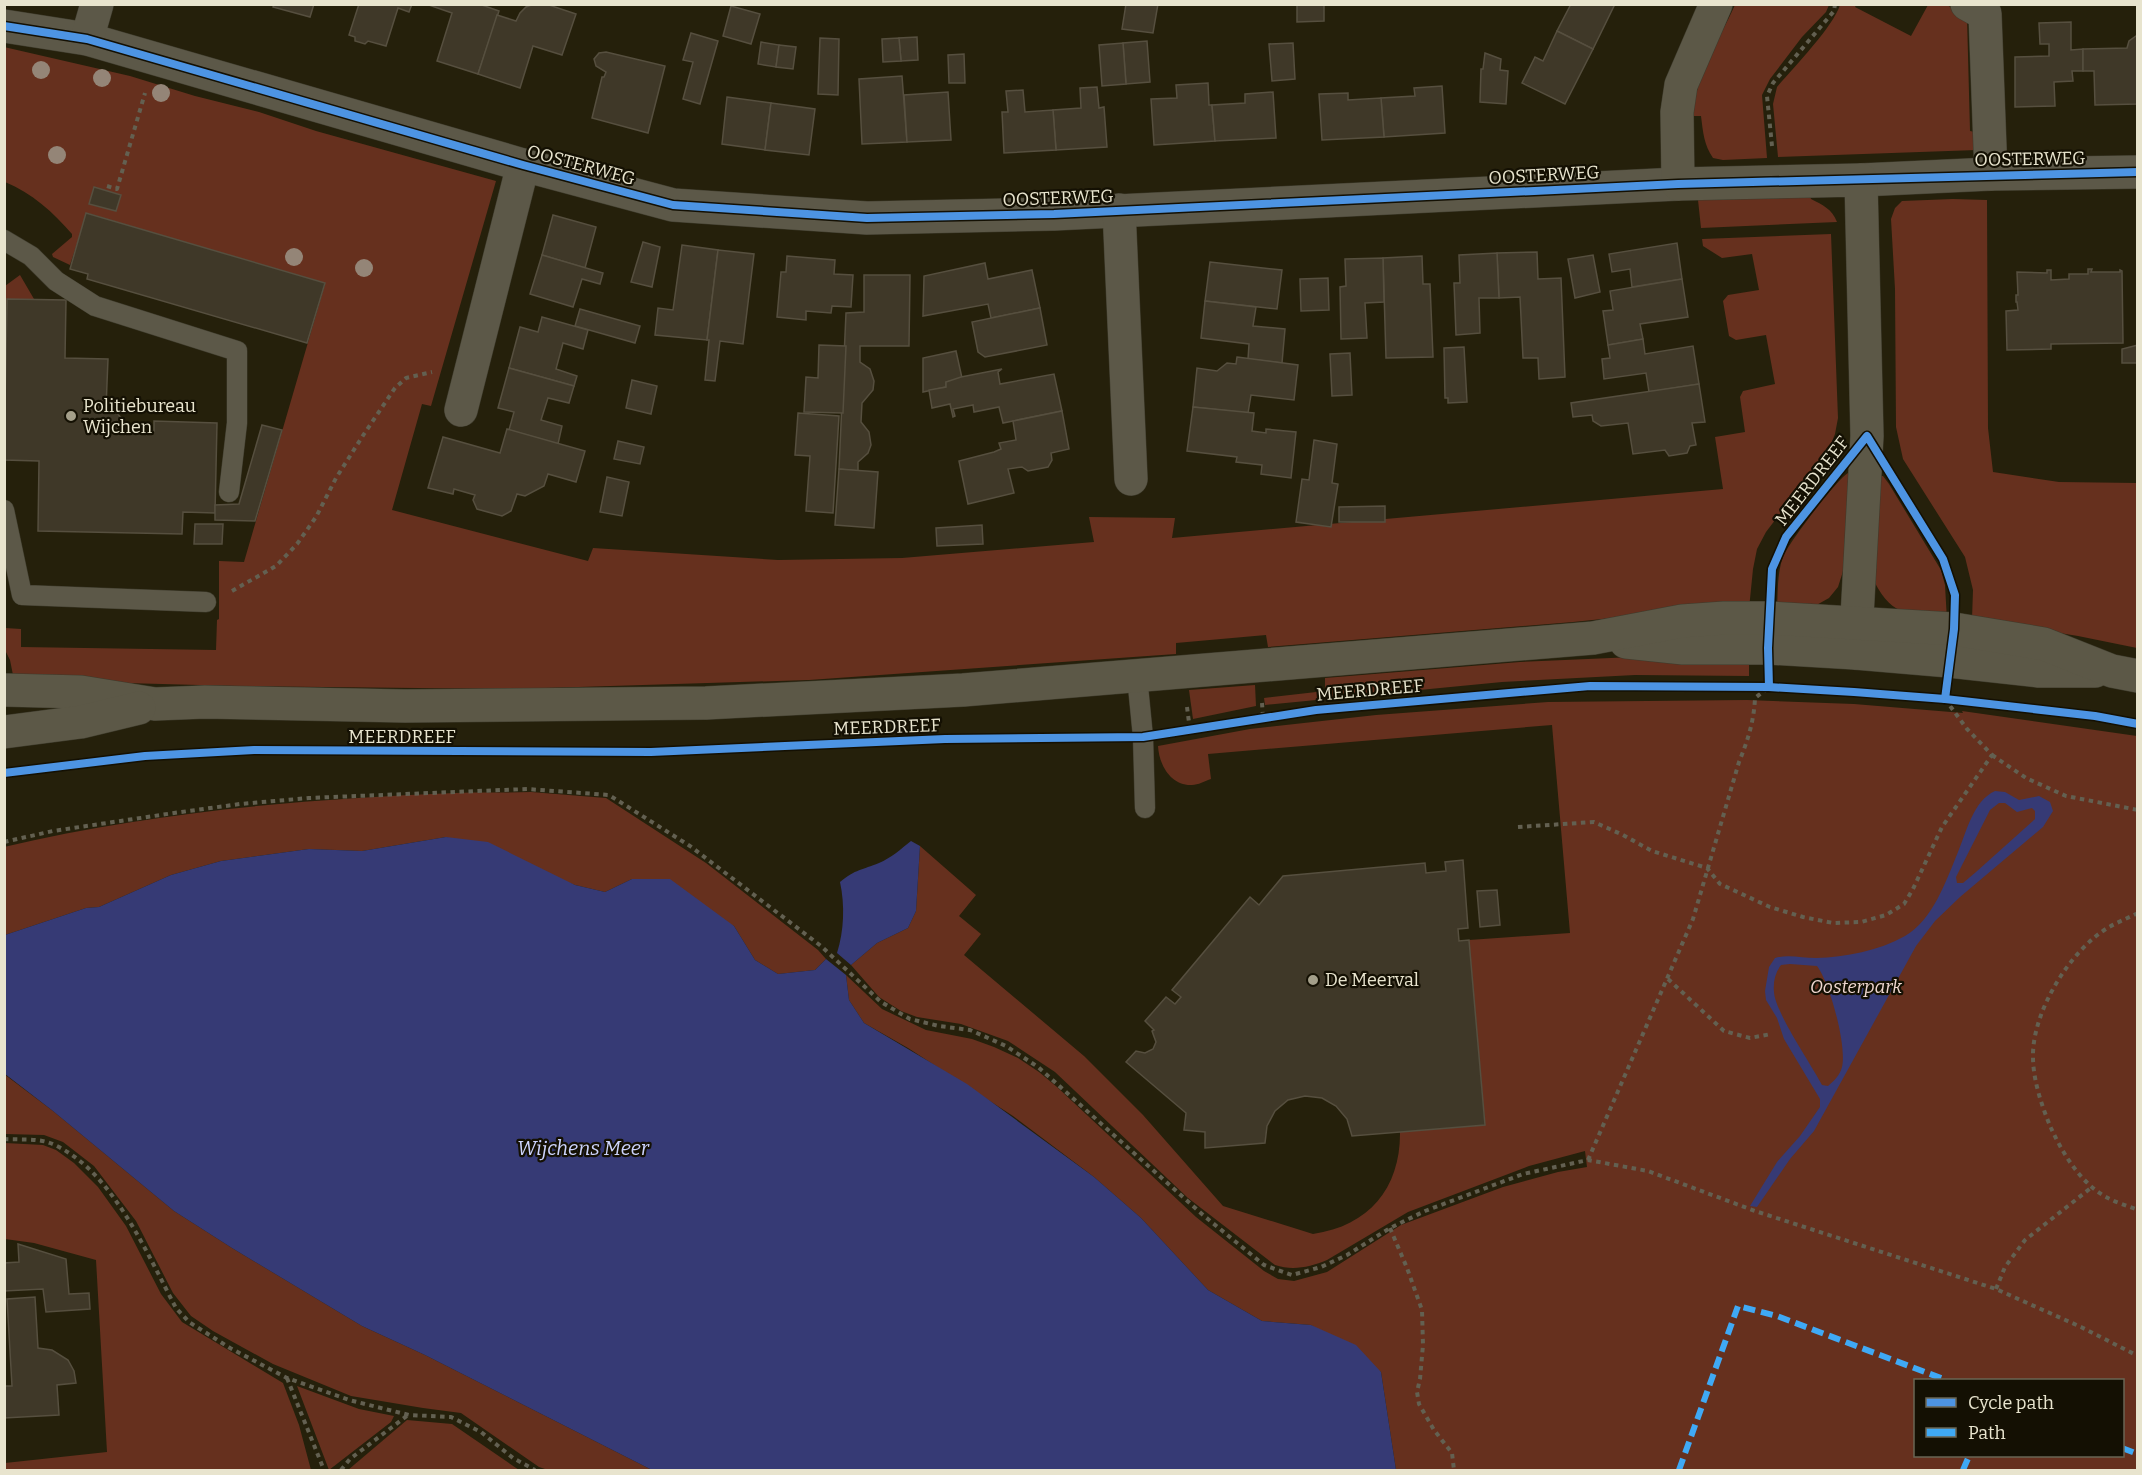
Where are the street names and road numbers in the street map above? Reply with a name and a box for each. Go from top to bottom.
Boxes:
street label: OOSTERWEG [524,140,638,190]
street label: OOSTERWEG [1974,147,2086,171]
street label: OOSTERWEG [1488,161,1600,189]
street label: OOSTERWEG [1002,185,1114,211]
street label: MEERDREEF [1770,432,1854,530]
street label: MEERDREEF [1315,674,1425,706]
street label: MEERDREEF [833,714,941,740]
street label: MEERDREEF [348,726,456,748]

